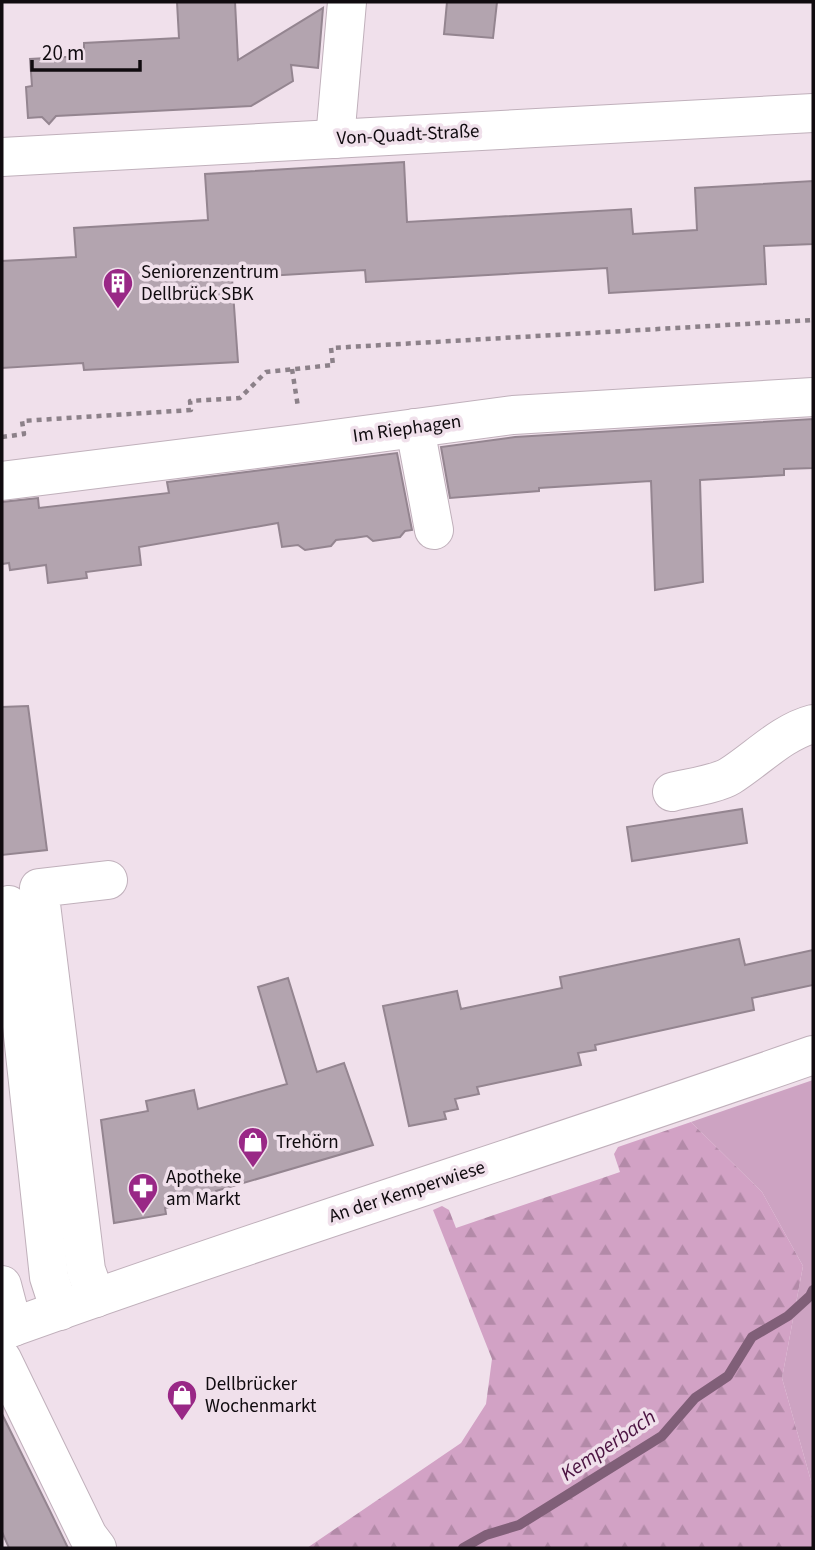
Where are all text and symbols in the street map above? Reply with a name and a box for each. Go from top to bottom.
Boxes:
scale bar [32,28,140,72]
text: 20 m [42,38,84,68]
street label: Von-Quadt-Straße [336,118,480,152]
place label: Seniorenzentrum Dellbrück SBK [141,259,279,308]
building icon: Seniorenzentrum Dellbrück SBK [101,266,135,310]
street label: Im Riephagen [351,408,463,450]
shop icon: Trehörn [236,1125,270,1169]
place label: Trehörn [276,1129,339,1156]
street label: An der Kemperwiese [325,1154,489,1230]
place label: Apotheke am Markt [166,1164,242,1213]
pharmacy icon: Apotheke am Markt [126,1171,160,1215]
place label: Dellbrücker Wochenmarkt [205,1371,317,1420]
shop icon: Dellbrücker Wochenmarkt [165,1378,199,1422]
water label: Kemperbach [554,1402,662,1488]

